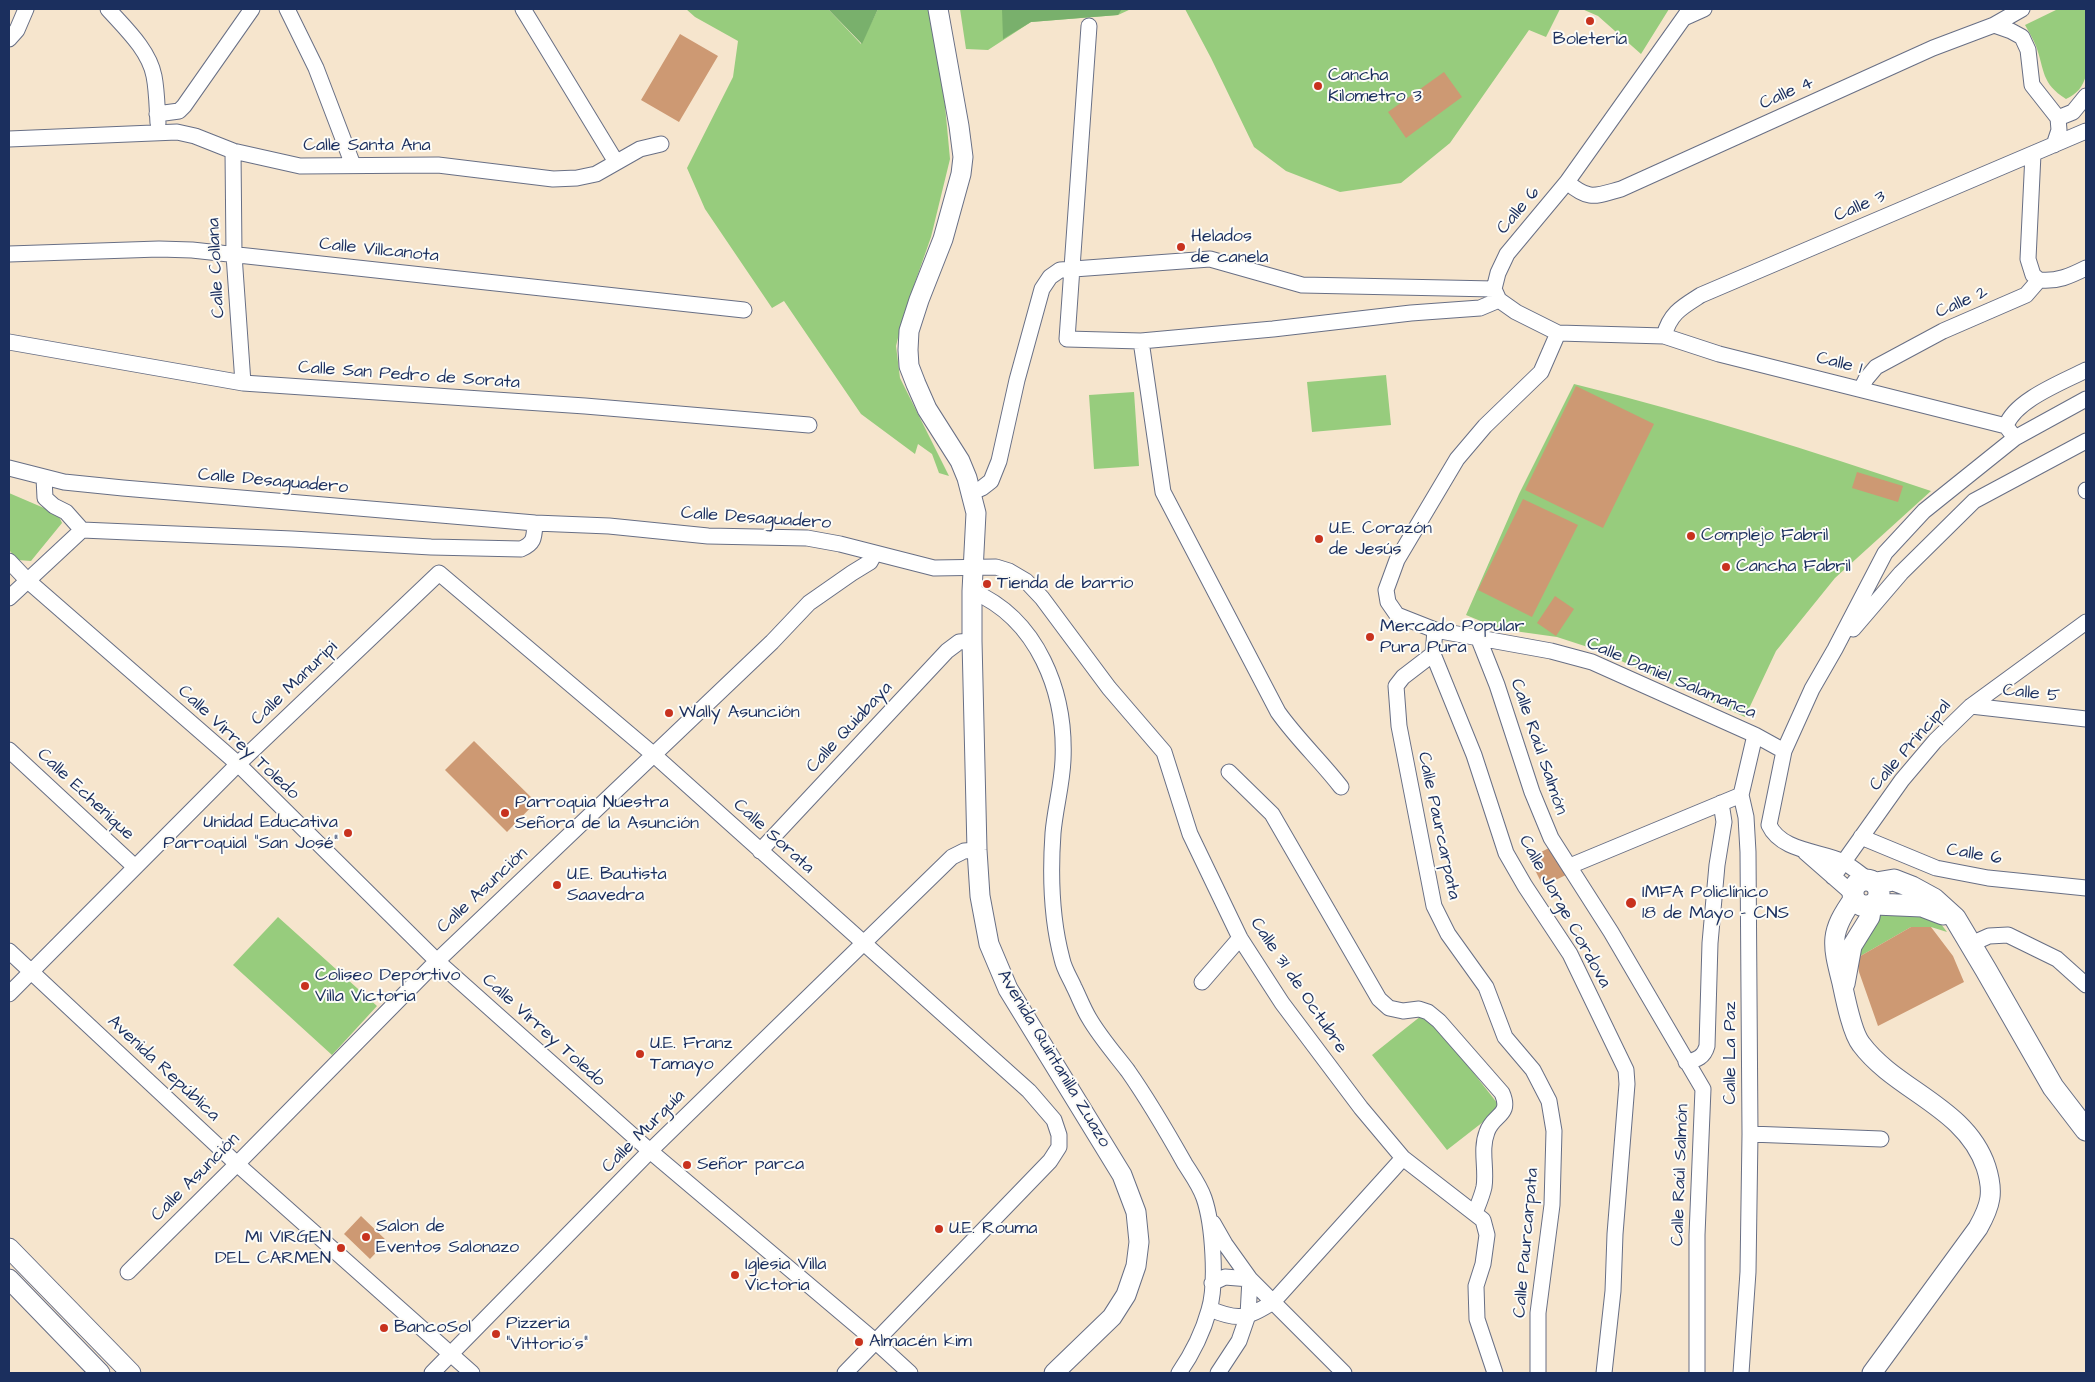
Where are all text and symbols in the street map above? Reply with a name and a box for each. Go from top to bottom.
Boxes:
marker: Boletería [1584,15,1596,27]
place label: Boletería [1553,29,1627,51]
place label: Cancha Kilometro 3 [1328,65,1422,108]
street label: Calle 4 [1757,73,1817,115]
marker: Cancha Kilometro 3 [1312,80,1324,92]
street label: Calle Santa Ana [303,135,431,157]
street label: Calle 6 [1493,183,1545,239]
street label: Calle 3 [1831,187,1889,227]
street label: Calle Collana [204,217,230,319]
place label: Helados de canela [1191,226,1268,268]
street label: Calle Villcanota [318,234,440,268]
marker: Helados de canela [1175,241,1187,253]
street label: Calle 2 [1933,282,1991,324]
street label: Calle 1 [1814,348,1864,380]
street label: Calle San Pedro de Sorata [297,357,521,395]
street label: Calle Desaguadero [197,465,349,499]
street label: Calle Desaguadero [680,503,832,535]
place label: U.E. Corazón de Jesús [1329,518,1432,560]
place label: Complejo Fabril [1701,525,1828,547]
marker: Complejo Fabril [1685,530,1697,542]
marker: U.E. Corazón de Jesús [1313,533,1325,545]
place label: Cancha Fabril [1736,556,1851,578]
marker: Cancha Fabril [1720,561,1732,573]
place label: Tienda de barrio [997,573,1133,595]
marker: Tienda de barrio [981,578,993,590]
place label: Mercado Popular Pura Pura [1380,616,1524,659]
marker: Mercado Popular Pura Pura [1364,631,1376,643]
street label: Calle Daniel Salamanca [1583,633,1759,725]
street label: Calle Manuripi [247,637,343,731]
street label: Calle Raúl Salmón [1505,676,1571,818]
street label: Calle Quiabaya [802,678,898,778]
street label: Calle 5 [2001,680,2061,708]
street label: Calle Virrey Toledo [173,681,303,805]
street label: Calle Principal [1866,696,1956,796]
place label: Wally Asunción [679,702,800,724]
marker: Wally Asunción [663,707,675,719]
street label: Calle Echenique [32,744,138,846]
street label: Calle Paurcarpata [1412,750,1464,902]
place label: Parroquia Nuestra Señora de la Asunción [515,792,699,834]
street label: Calle Sorata [728,795,818,879]
marker: Parroquia Nuestra Señora de la Asunción [499,807,511,819]
place label: Unidad Educativa Parroquial "San José" [163,812,338,854]
marker: Unidad Educativa Parroquial "San José" [342,827,354,839]
street label: Calle Jorge Cordova [1513,832,1615,992]
street label: Calle 6 [1945,840,2003,870]
street label: Calle Asunción [433,843,533,939]
place label: U.E. Bautista Saavedra [567,864,667,906]
marker: U.E. Bautista Saavedra [551,879,563,891]
place label: IMFA Policlínico 18 de Mayo - CNS [1642,882,1789,924]
marker: IMFA Policlínico 18 de Mayo - CNS [1624,896,1638,910]
street label: Calle 31 de Octubre [1245,914,1351,1058]
place label: Coliseo Deportivo Villa Victoria [315,965,460,1008]
street label: Avenida Quintanilla Zuazo [991,966,1115,1152]
street label: Calle Virrey Toledo [477,970,609,1092]
marker: Coliseo Deportivo Villa Victoria [299,980,311,992]
street label: Calle La Paz [1720,1002,1742,1104]
street label: Avenida República [102,1011,224,1127]
place label: U.E. Franz Tamayo [650,1033,732,1076]
marker: U.E. Franz Tamayo [634,1048,646,1060]
street label: Calle Murguía [598,1086,690,1178]
street label: Calle Raúl Salmón [1668,1103,1694,1247]
street label: Calle Asunción [147,1129,245,1227]
place label: Señor parca [697,1154,804,1176]
marker: Señor parca [681,1159,693,1171]
street label: Calle Paurcarpata [1510,1167,1544,1319]
place label: Salon de Eventos Salonazo [376,1216,519,1258]
place label: U.E. Rouma [949,1218,1037,1240]
marker: U.E. Rouma [933,1223,945,1235]
place label: MI VIRGEN DEL CARMEN [215,1227,331,1270]
marker: Salon de Eventos Salonazo [360,1231,372,1243]
marker: MI VIRGEN DEL CARMEN [335,1242,347,1254]
place label: Iglesia Villa Victoria [745,1254,827,1296]
marker: Iglesia Villa Victoria [729,1269,741,1281]
place label: Pizzeria "Vittorio´s" [506,1313,588,1356]
place label: BancoSol [394,1317,471,1339]
marker: BancoSol [378,1322,390,1334]
marker: Pizzeria "Vittorio´s" [490,1328,502,1340]
place label: Almacén kim [869,1331,972,1353]
marker: Almacén kim [853,1336,865,1348]

